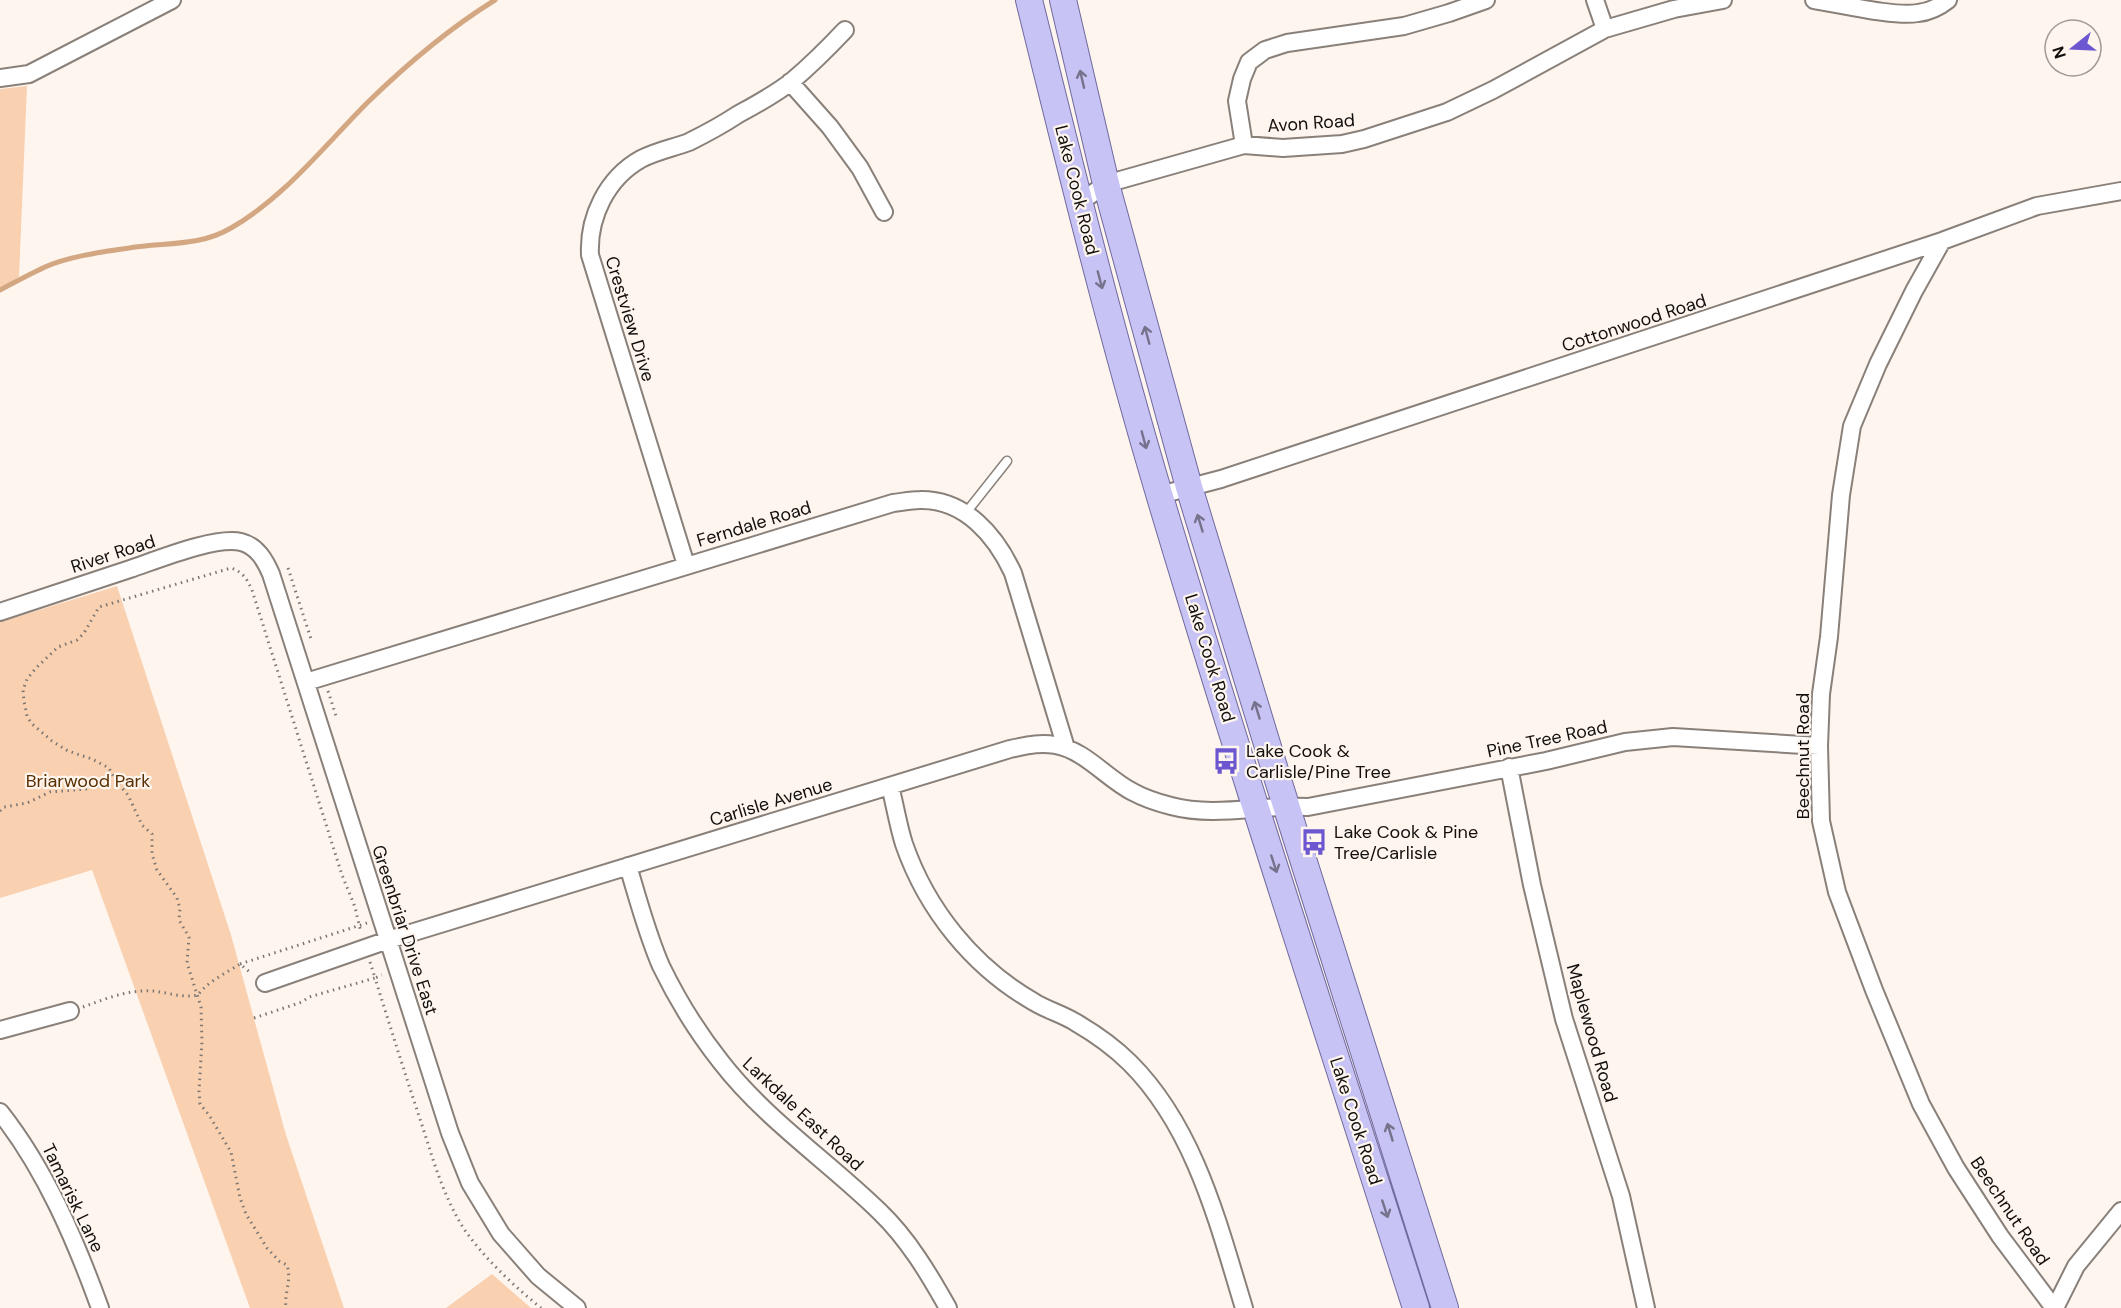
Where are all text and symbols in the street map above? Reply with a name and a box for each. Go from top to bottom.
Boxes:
north arrow [2043,18,2103,78]
text: N [2047,44,2071,61]
one-way arrow [1076,70,1088,89]
street label: Avon Road [1266,108,1356,138]
street label: Lake Cook Road [1049,123,1105,257]
street label: Crestview Drive [600,253,660,385]
one-way arrow [1095,270,1106,289]
street label: Cottonwood Road [1559,288,1709,358]
one-way arrow [1141,326,1152,345]
one-way arrow [1139,430,1151,449]
street label: Ferndale Road [694,495,814,553]
one-way arrow [1194,514,1205,533]
street label: River Road [68,529,158,579]
street label: Lake Cook Road [1179,591,1241,725]
street label: Beechnut Road [1791,693,1815,819]
one-way arrow [1251,701,1262,720]
street label: Pine Tree Road [1485,715,1609,763]
place label: Lake Cook & Carlisle/Pine Tree [1246,739,1391,784]
bus stop icon: Lake Cook & Carlisle/Pine Tree [1211,746,1241,776]
park label: Briarwood Park [26,769,150,793]
street label: Carlisle Avenue [707,772,835,832]
place label: Lake Cook & Pine Tree/Carlisle [1334,820,1478,865]
bus stop icon: Lake Cook & Pine Tree/Carlisle [1299,827,1329,857]
street label: Greenbriar Drive East [366,842,444,1018]
one-way arrow [1269,854,1280,873]
street label: Maplewood Road [1561,961,1623,1105]
street label: Larkdale East Road [737,1052,869,1176]
street label: Lake Cook Road [1324,1054,1388,1188]
one-way arrow [1384,1123,1395,1142]
street label: Tamarisk Lane [36,1140,110,1256]
street label: Beechnut Road [1965,1152,2055,1270]
one-way arrow [1380,1199,1391,1218]

